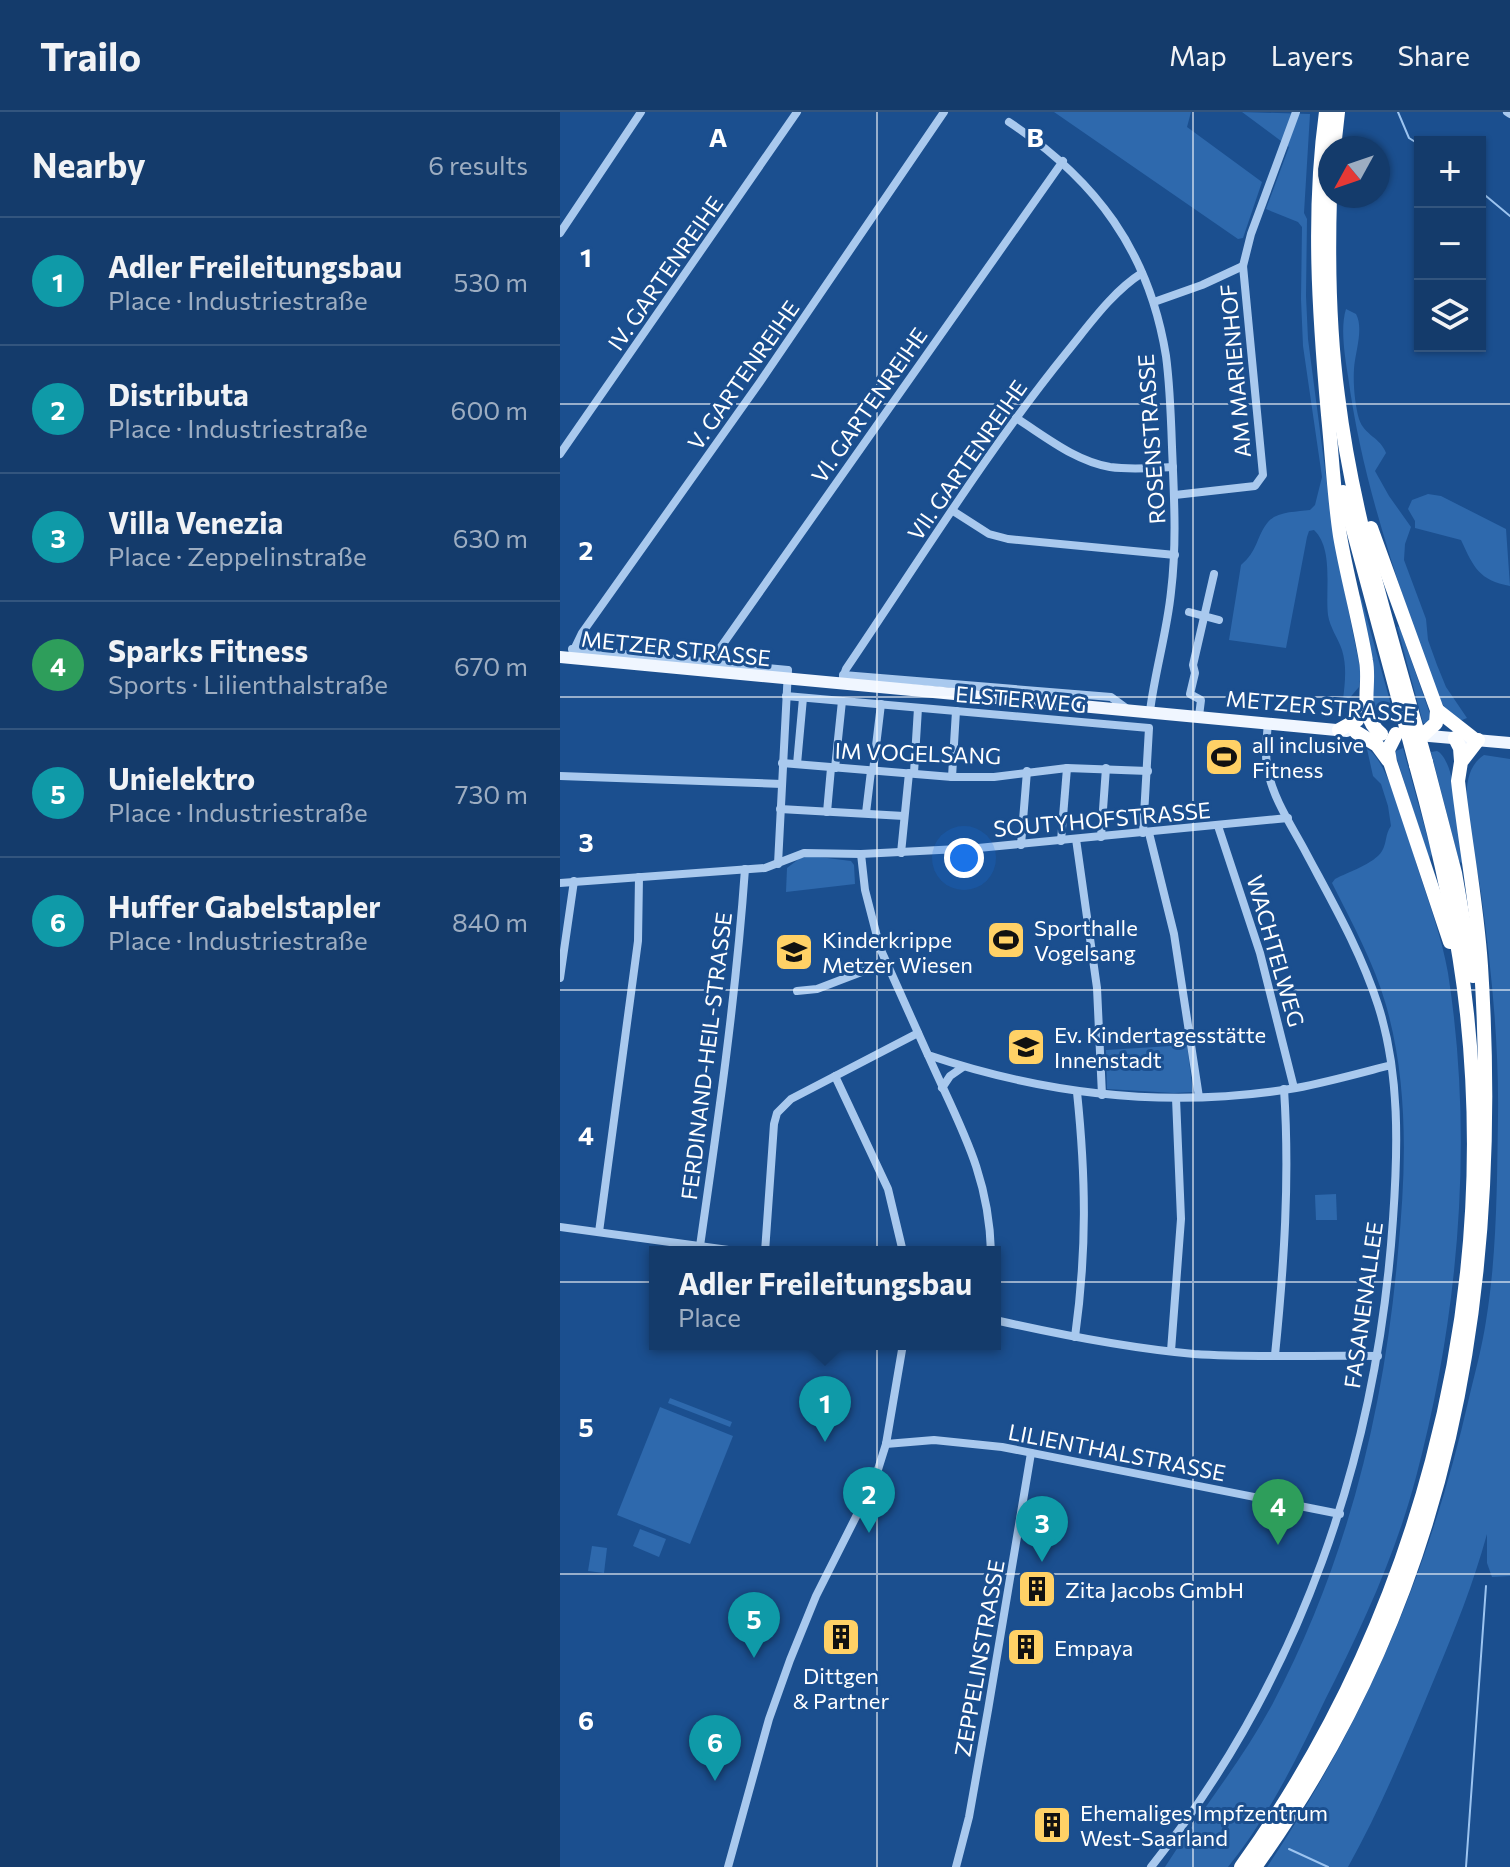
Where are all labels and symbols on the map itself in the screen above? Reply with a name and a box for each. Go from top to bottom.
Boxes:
text: A [709,121,728,152]
text: B [1026,121,1044,152]
north arrow [1318,136,1390,208]
street label: IV. GARTENREIHE [602,191,728,355]
text: 1 [580,241,592,272]
street label: AM MARIENHOF [1214,283,1256,459]
street label: V. GARTENREIHE [681,295,805,455]
street label: VI. GARTENREIHE [805,322,933,488]
street label: ROSENSTRASSE [1132,353,1170,525]
street label: VII. GARTENREIHE [902,375,1032,545]
text: 2 [579,534,593,565]
street label: METZER STRASSE [580,625,772,671]
street label: ELSTERWEG [954,680,1088,718]
street label: METZER STRASSE [1225,684,1417,728]
place label: all inclusive Fitness [1252,731,1364,783]
sports icon: all inclusive Fitness [1203,736,1245,778]
street label: IM VOGELSANG [834,737,1002,769]
street label: SOUTYHOFSTRASSE [992,796,1212,842]
text: 3 [578,826,594,857]
your location [944,838,984,878]
street label: WACHTELWEG [1241,872,1311,1030]
street label: FERDINAND-HEIL-STRASSE [675,911,737,1201]
place label: Sporthalle Vogelsang [1034,914,1138,966]
sports icon: Sporthalle Vogelsang [985,919,1027,961]
place label: Kinderkrippe Metzer Wiesen [822,926,973,978]
school or university icon: Kinderkrippe Metzer Wiesen [773,931,815,973]
place label: Ev. Kindertagesstätte Innenstadt [1054,1021,1266,1073]
school or university icon: Ev. Kindertagesstätte Innenstadt [1005,1026,1047,1068]
text: 4 [578,1119,594,1150]
street label: FASANENALLEE [1338,1220,1388,1390]
pin: 1 [799,1376,851,1442]
text: 5 [578,1411,594,1442]
street label: LILIENTHALSTRASSE [1006,1418,1228,1486]
pin: 2 [843,1467,895,1533]
pin: 4 [1252,1479,1304,1545]
pin: 3 [1016,1496,1068,1562]
street label: ZEPPELINSTRASSE [948,1557,1010,1759]
building icon: Zita Jacobs GmbH [1016,1568,1058,1610]
place label: Zita Jacobs GmbH [1065,1576,1244,1603]
pin: 5 [728,1592,780,1658]
building icon: Dittgen & Partner [820,1616,862,1658]
building icon: Empaya [1005,1626,1047,1668]
place label: Empaya [1054,1634,1133,1661]
place label: Dittgen & Partner [793,1662,889,1714]
text: 6 [578,1704,594,1735]
pin: 6 [689,1715,741,1781]
place label: Ehemaliges Impfzentrum West-Saarland [1080,1799,1328,1851]
building icon: Ehemaliges Impfzentrum West-Saarland [1031,1804,1073,1846]

